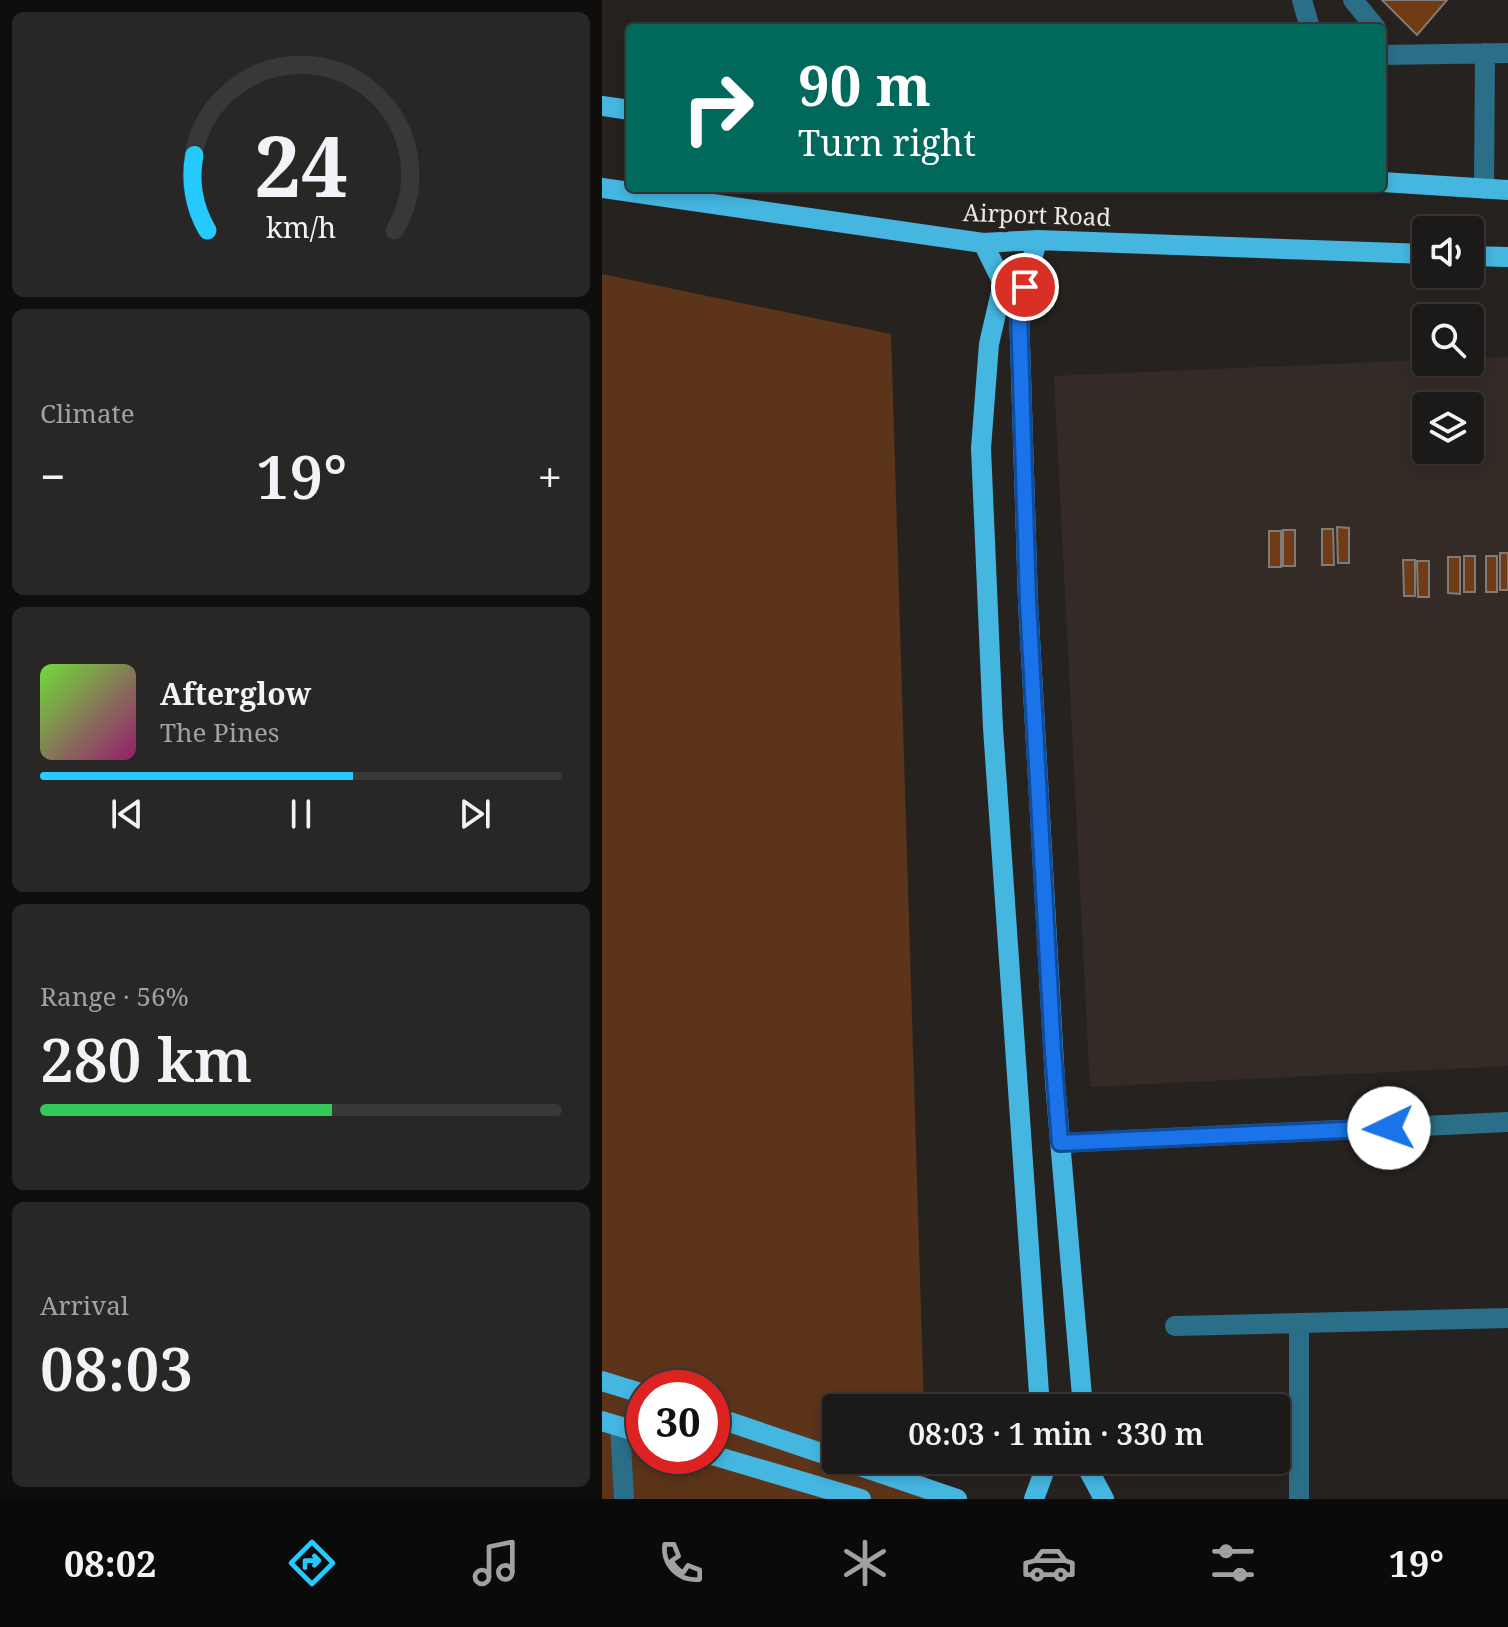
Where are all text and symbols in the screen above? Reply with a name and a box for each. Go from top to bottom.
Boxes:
text: 90 m [798,46,931,122]
icon: right [666,56,770,160]
text: 24 [254,107,348,220]
text: Turn right [798,118,976,167]
street label: Airport Road [962,195,1112,233]
text: km/h [266,207,336,246]
map controls [1412,216,1484,464]
button: sound [1412,216,1484,288]
pin [991,253,1059,321]
icon: arrive [1003,265,1047,309]
button: search [1412,304,1484,376]
button: layers [1412,392,1484,464]
text: Climate [40,395,135,431]
text: 19° [256,435,347,517]
text: − [40,446,65,506]
text: + [537,446,562,506]
text: Afterglow [160,673,311,714]
text: The Pines [160,714,280,750]
icon: previous [105,792,149,836]
icon: pause [279,792,323,836]
icon: next [453,792,497,836]
text: Range · 56% [40,978,189,1014]
text: 280 km [40,1018,252,1100]
position arrow [1347,1086,1431,1170]
text: Arrival [40,1287,129,1323]
text: 08:03 [40,1327,193,1409]
speed limit sign: 30 [626,1370,730,1474]
text: 08:03 · 1 min · 330 m [908,1413,1204,1454]
icon: directions [284,1535,340,1591]
icon: music [468,1535,524,1591]
icon: phone [653,1535,709,1591]
icon: climate [837,1535,893,1591]
icon: car [1021,1535,1077,1591]
icon: filters [1205,1535,1261,1591]
text: 08:02 [64,1539,156,1588]
text: 19° [1389,1539,1444,1588]

